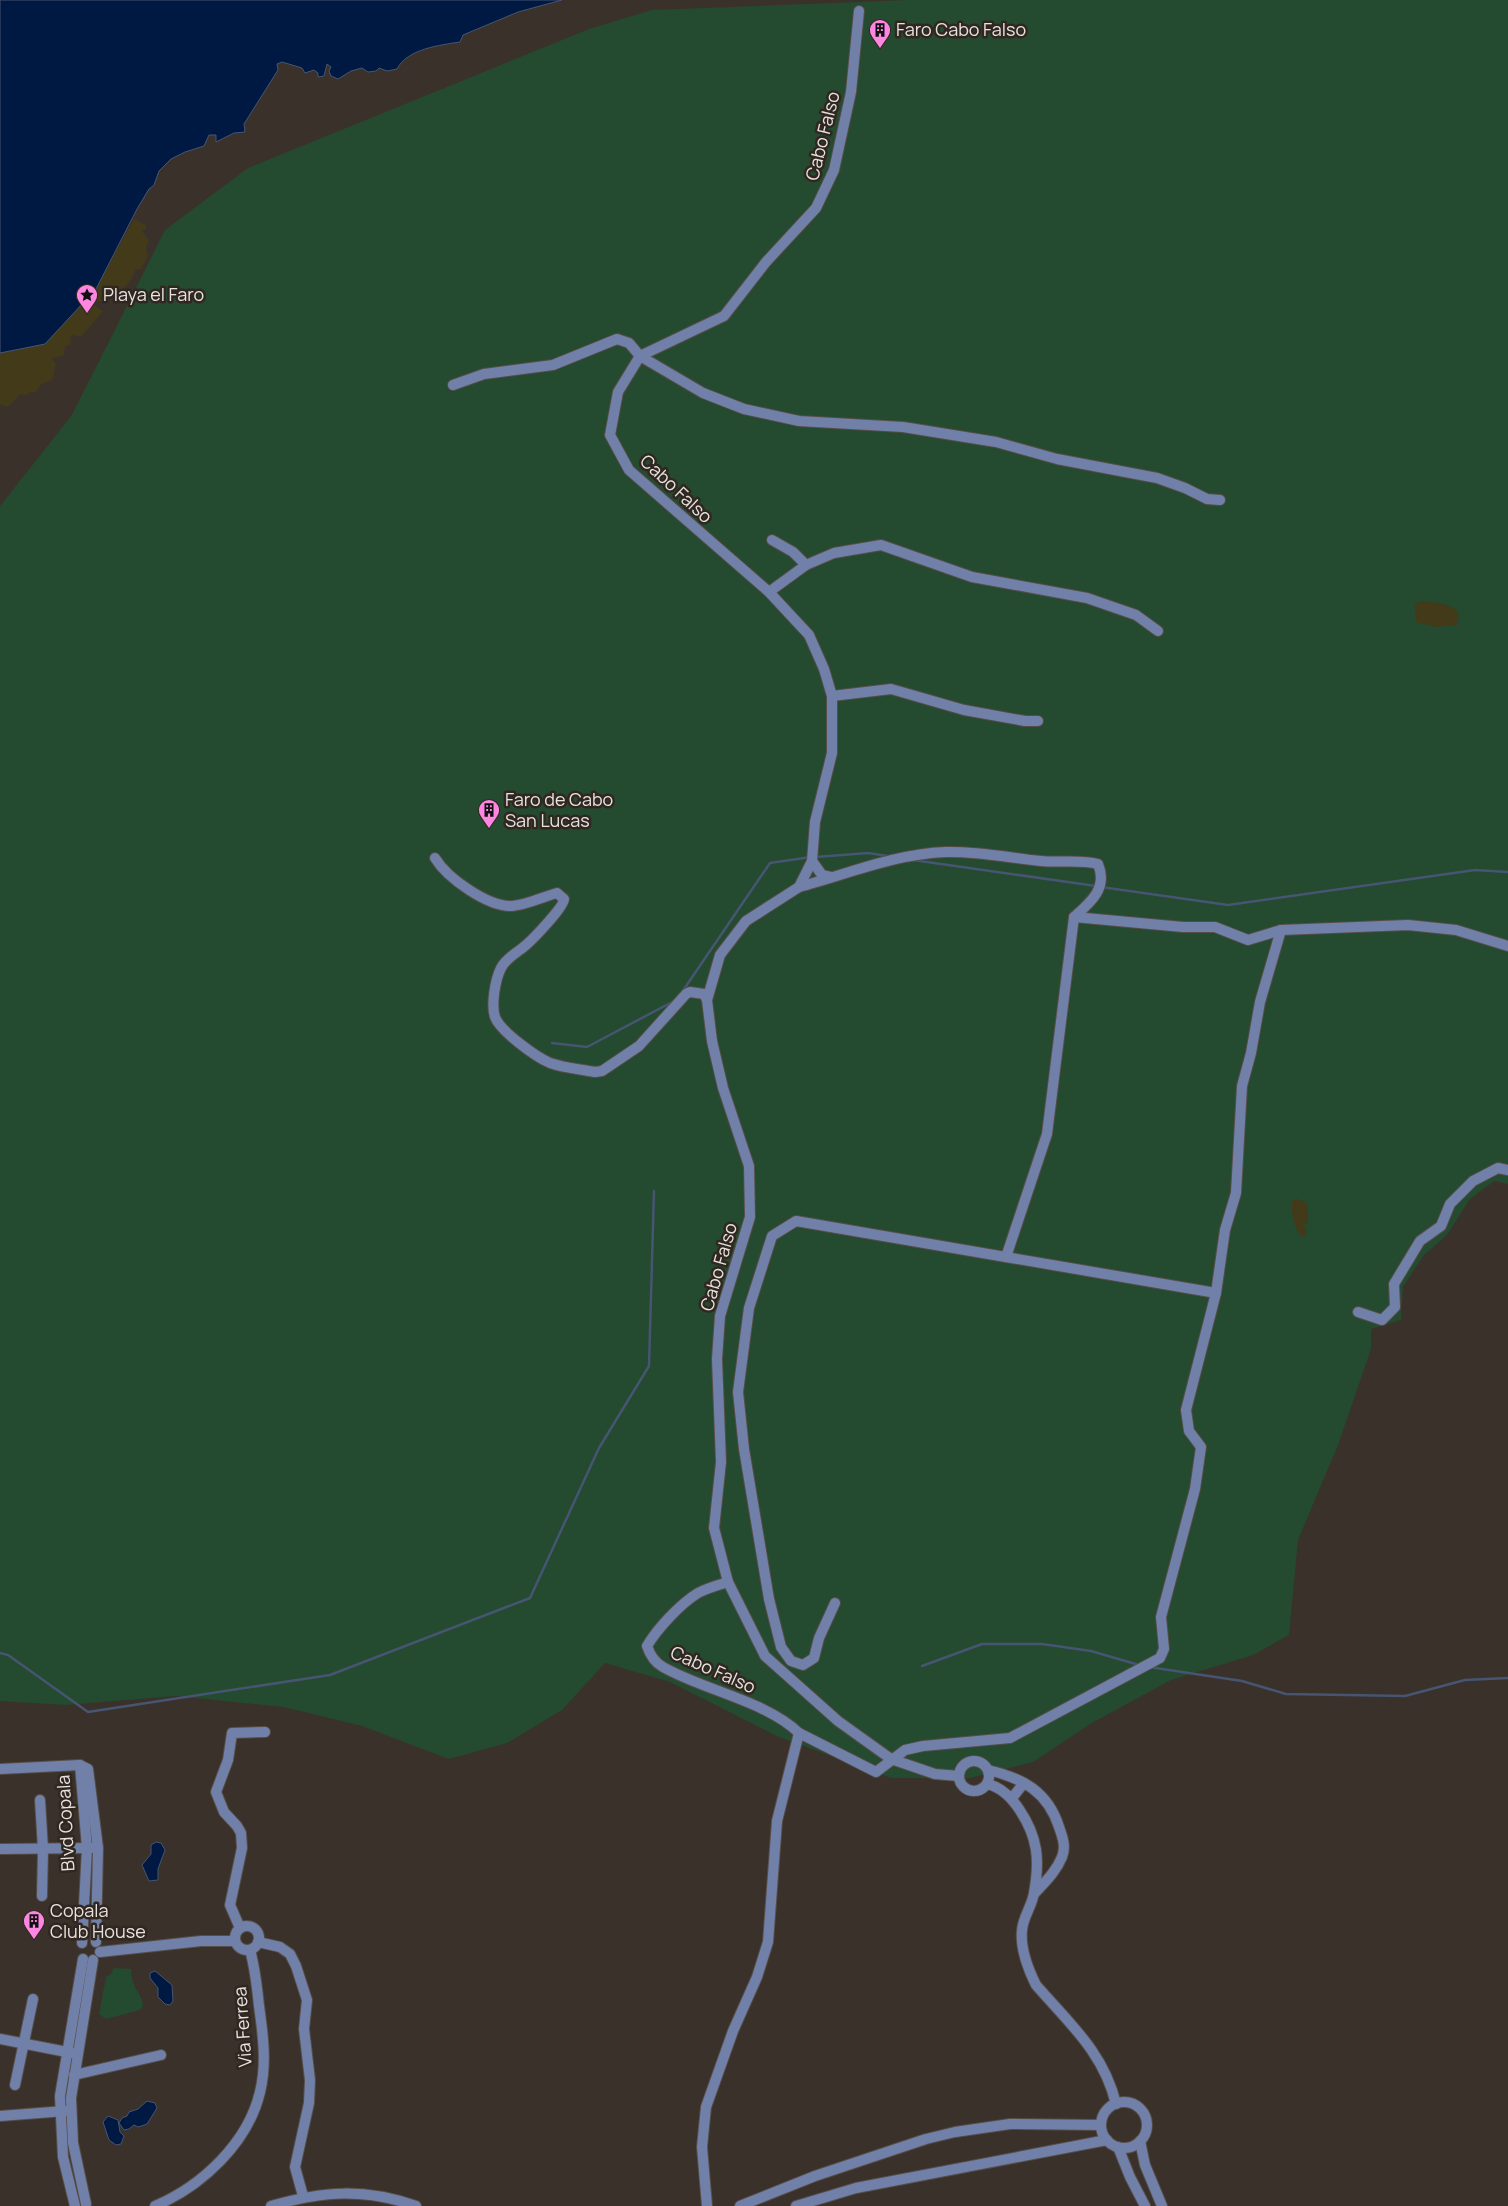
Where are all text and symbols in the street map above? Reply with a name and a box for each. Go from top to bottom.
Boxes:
place label: Faro Cabo Falso [896,17,1026,41]
building icon: Faro Cabo Falso [868,18,892,49]
street label: Cabo Falso [799,89,845,183]
place label: Playa el Faro [103,282,204,306]
place icon: Playa el Faro [75,283,99,314]
street label: Cabo Falso [635,449,718,528]
place label: Faro de Cabo San Lucas [505,787,613,832]
building icon: Faro de Cabo San Lucas [477,798,501,829]
street label: Cabo Falso [694,1220,742,1314]
street label: Cabo Falso [667,1640,760,1699]
street label: Blvd Copala [50,1774,80,1872]
place label: Copala Club House [50,1898,146,1943]
building icon: Copala Club House [22,1909,46,1940]
street label: Via Ferrea [227,1986,257,2068]

